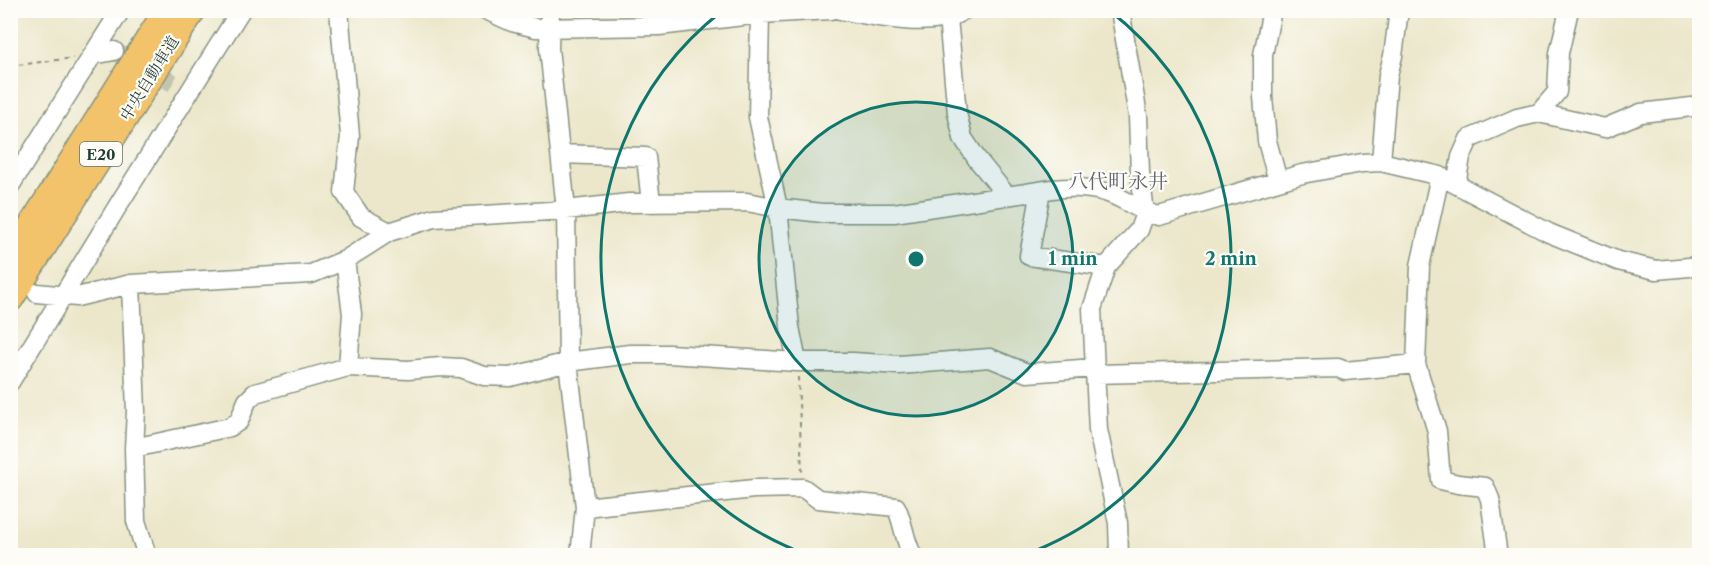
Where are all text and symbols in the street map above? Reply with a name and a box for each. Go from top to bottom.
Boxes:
street label: 中央自動車道 [115,32,183,124]
road number: E20 [80,142,122,166]
district label: 八代町永井 [1068,169,1168,193]
text: 1 min [1048,248,1098,270]
text: 2 min [1205,248,1258,270]
centre of rings [906,249,926,269]

